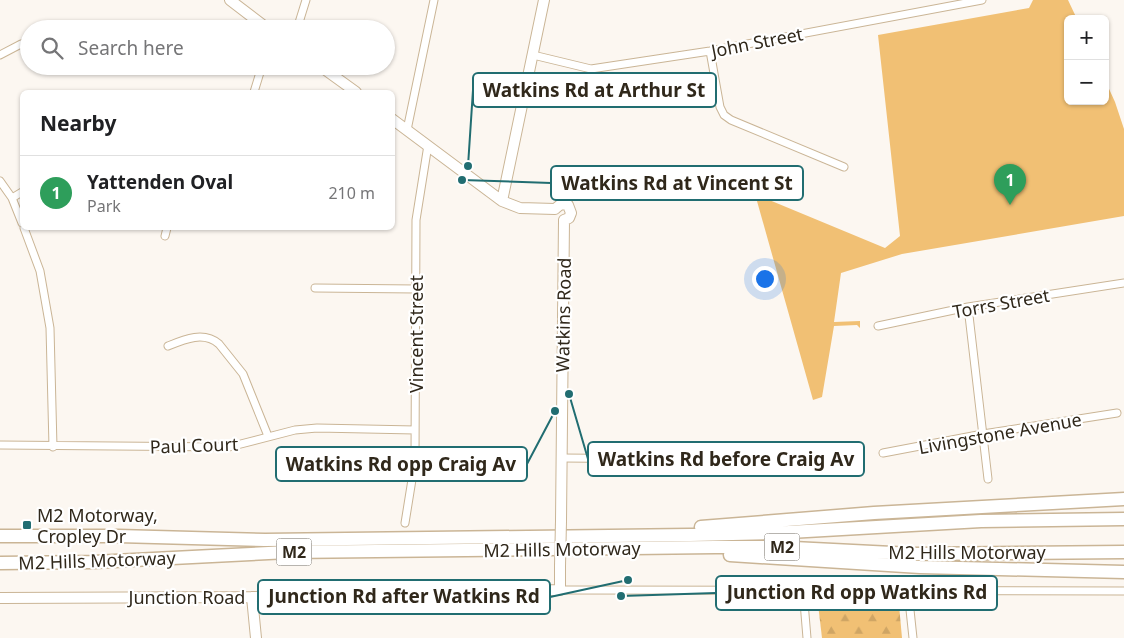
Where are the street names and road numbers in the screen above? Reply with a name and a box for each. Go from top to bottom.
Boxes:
street label: John Street [707,21,805,63]
street label: Watkins Road [550,257,576,373]
street label: Vincent Street [404,275,428,393]
street label: Torrs Street [951,283,1052,323]
street label: Livingstone Avenue [917,407,1083,459]
street label: Paul Court [149,431,239,459]
road number: M2 [764,534,800,560]
street label: M2 Hills Motorway [483,536,642,562]
road number: M2 [276,538,312,566]
street label: M2 Hills Motorway [888,540,1046,564]
street label: M2 Hills Motorway [18,545,177,575]
street label: Junction Road [127,585,245,609]

